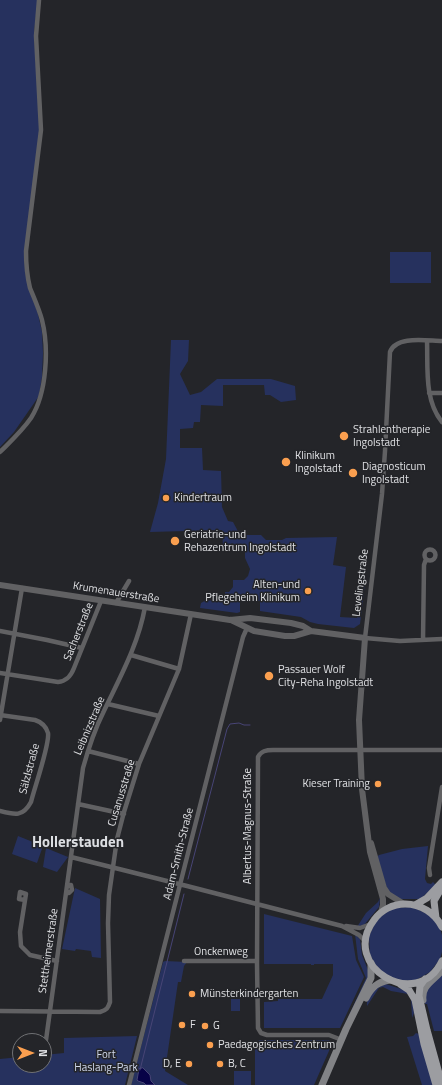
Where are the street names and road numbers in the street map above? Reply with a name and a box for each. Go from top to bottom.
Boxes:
street label: Levelingstraße [350,548,372,618]
street label: Krumenauerstraße [72,580,160,606]
street label: Sacherstraße [61,601,97,663]
street label: Leibnizstraße [72,695,108,757]
street label: Sälzlstraße [17,742,43,796]
street label: Cusanusstraße [106,758,138,828]
street label: Albertus-Magnus-Straße [241,768,255,884]
street label: Adam-Smith-Straße [161,807,197,901]
street label: Stettheimerstraße [37,908,61,994]
street label: Onckenweg [194,945,248,959]

